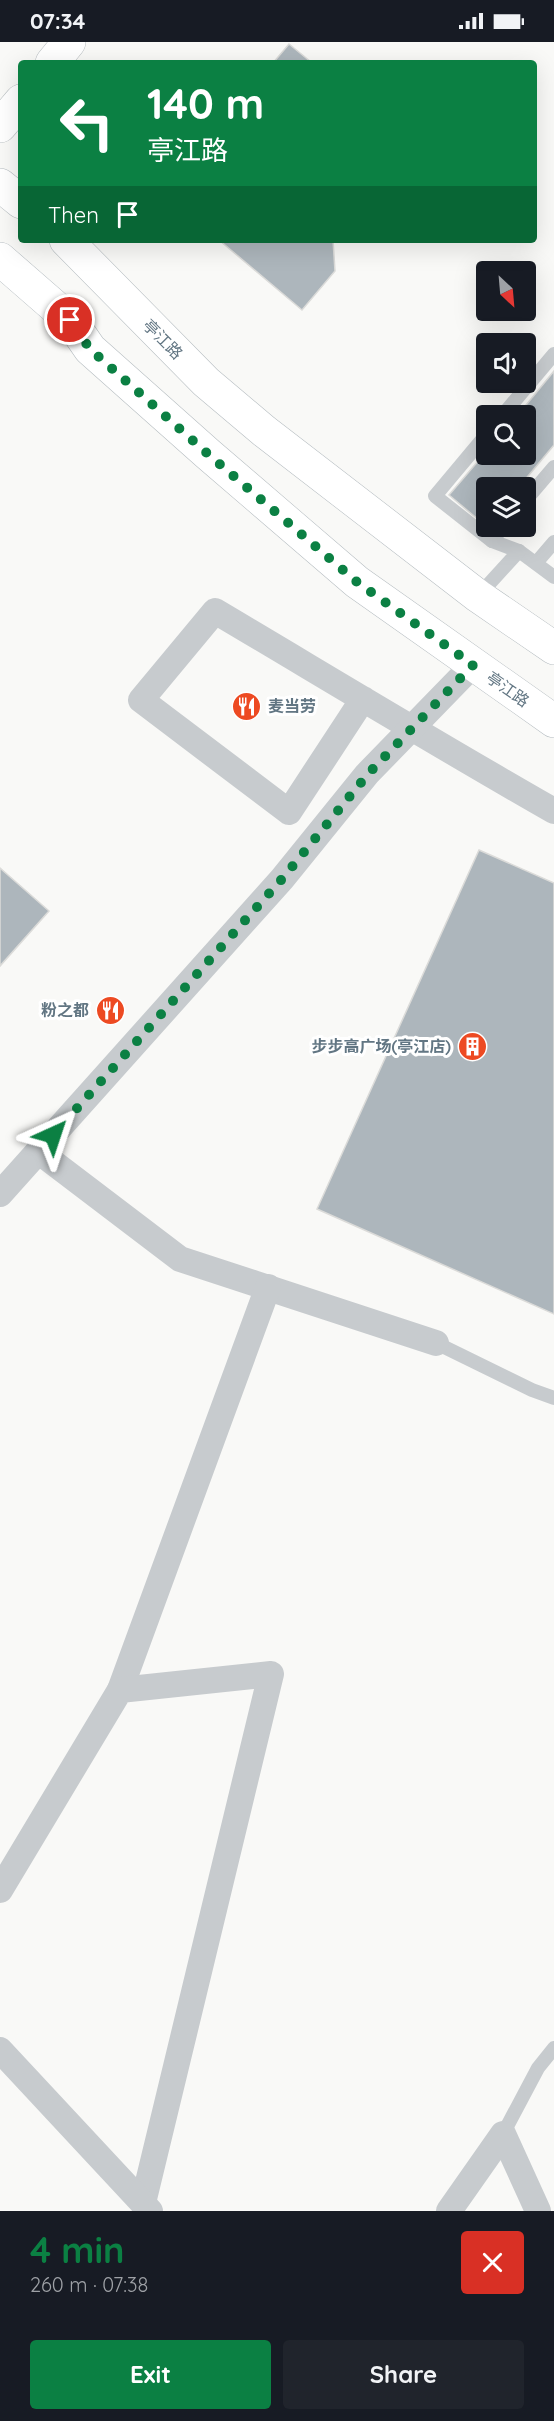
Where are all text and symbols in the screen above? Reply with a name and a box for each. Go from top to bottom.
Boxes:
text: 07:34 [30,7,85,35]
text: 140 m [147,77,264,130]
icon: left [48,84,126,162]
text: 亭江路 [147,133,228,167]
icon: arrive [111,198,144,231]
text: Then [48,201,99,229]
north arrow [476,261,536,321]
map controls [476,261,536,537]
pin [44,294,95,345]
icon: arrive [53,303,86,336]
street label: 亭江路 [139,315,187,363]
button: sound [476,333,536,393]
button: search [476,405,536,465]
button: layers [476,477,536,537]
street label: 亭江路 [483,667,533,711]
restaurant icon: 麦当劳 [231,690,263,722]
place label: 麦当劳 [268,696,316,716]
restaurant icon: 粉之都 [94,994,126,1026]
place label: 粉之都 [41,1000,89,1020]
building icon: 步步高广场(亭江店) [456,1030,488,1062]
place label: 步步高广场(亭江店) [312,1036,451,1056]
position arrow [21,1103,85,1167]
text: 4 min [30,2227,124,2272]
button: close [461,2231,524,2294]
text: 260 m · 07:38 [30,2272,148,2297]
button: Exit [30,2340,271,2409]
button: Share [283,2340,524,2409]

